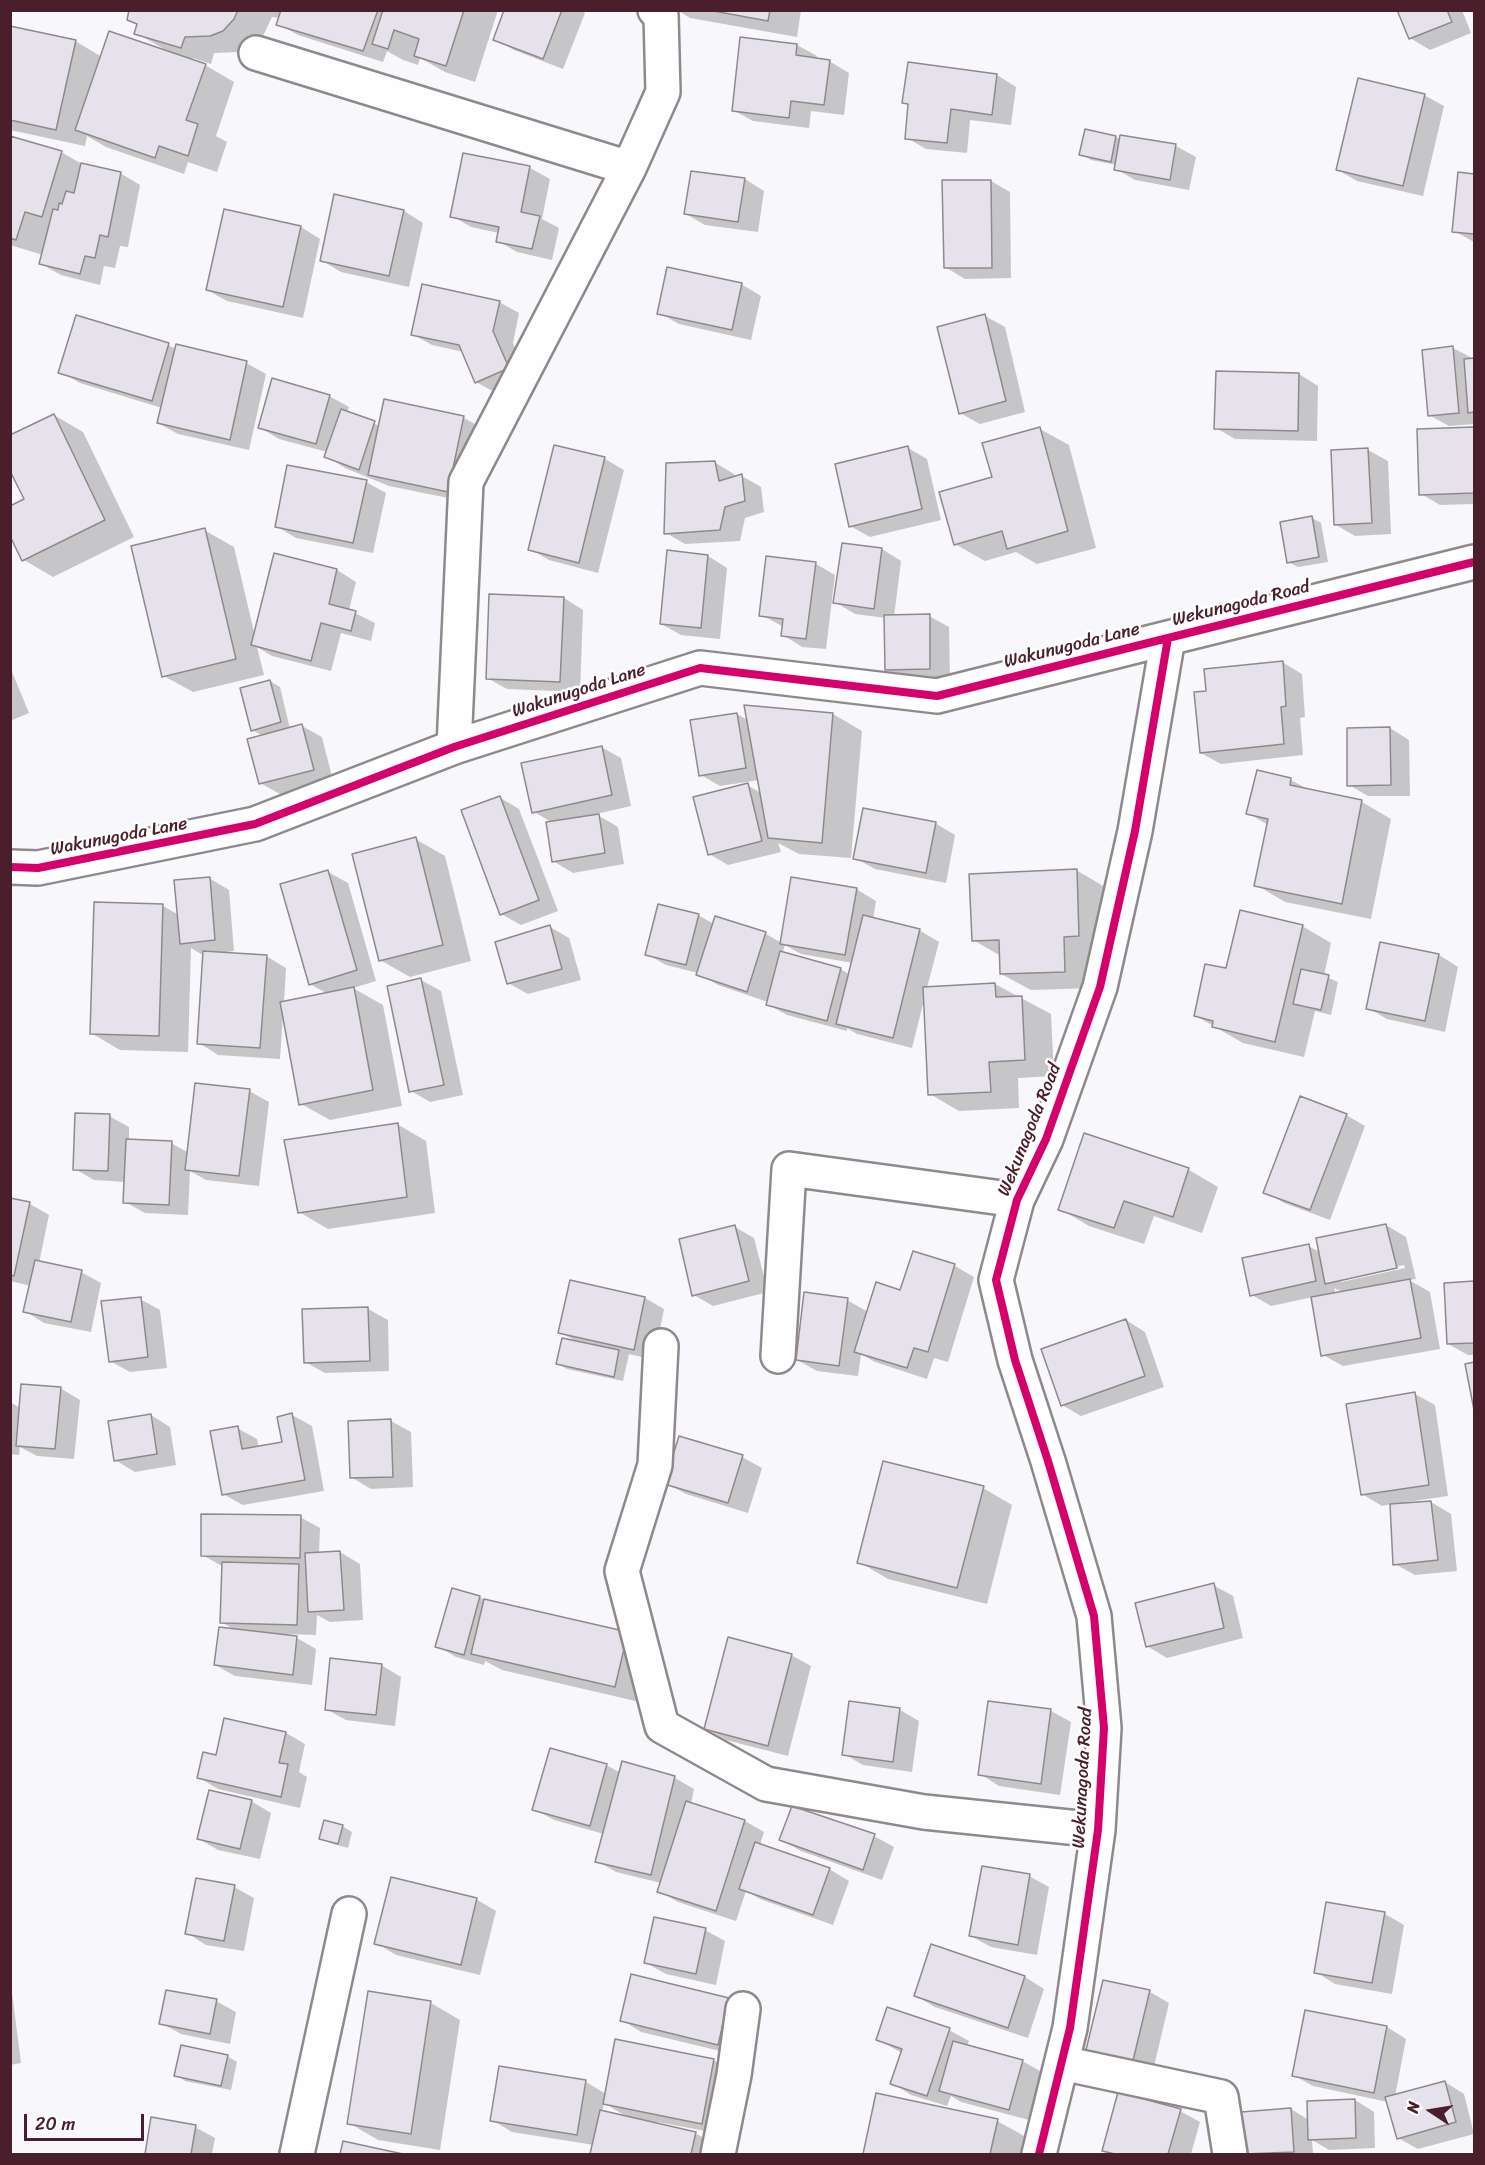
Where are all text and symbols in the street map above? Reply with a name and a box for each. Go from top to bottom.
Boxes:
street label: Wekunagoda Road [1170,576,1312,632]
street label: Wakunugoda Lane [1002,619,1142,673]
street label: Wakunugoda Lane [509,659,649,723]
street label: Wakunugoda Lane [49,813,189,861]
street label: Wekunagoda Road [994,1061,1066,1199]
street label: Wekunagoda Road [1069,1707,1097,1849]
north arrow [1401,2081,1461,2141]
text: N [1398,2099,1428,2116]
scale bar [27,2102,147,2140]
text: 20 m [35,2108,75,2140]

